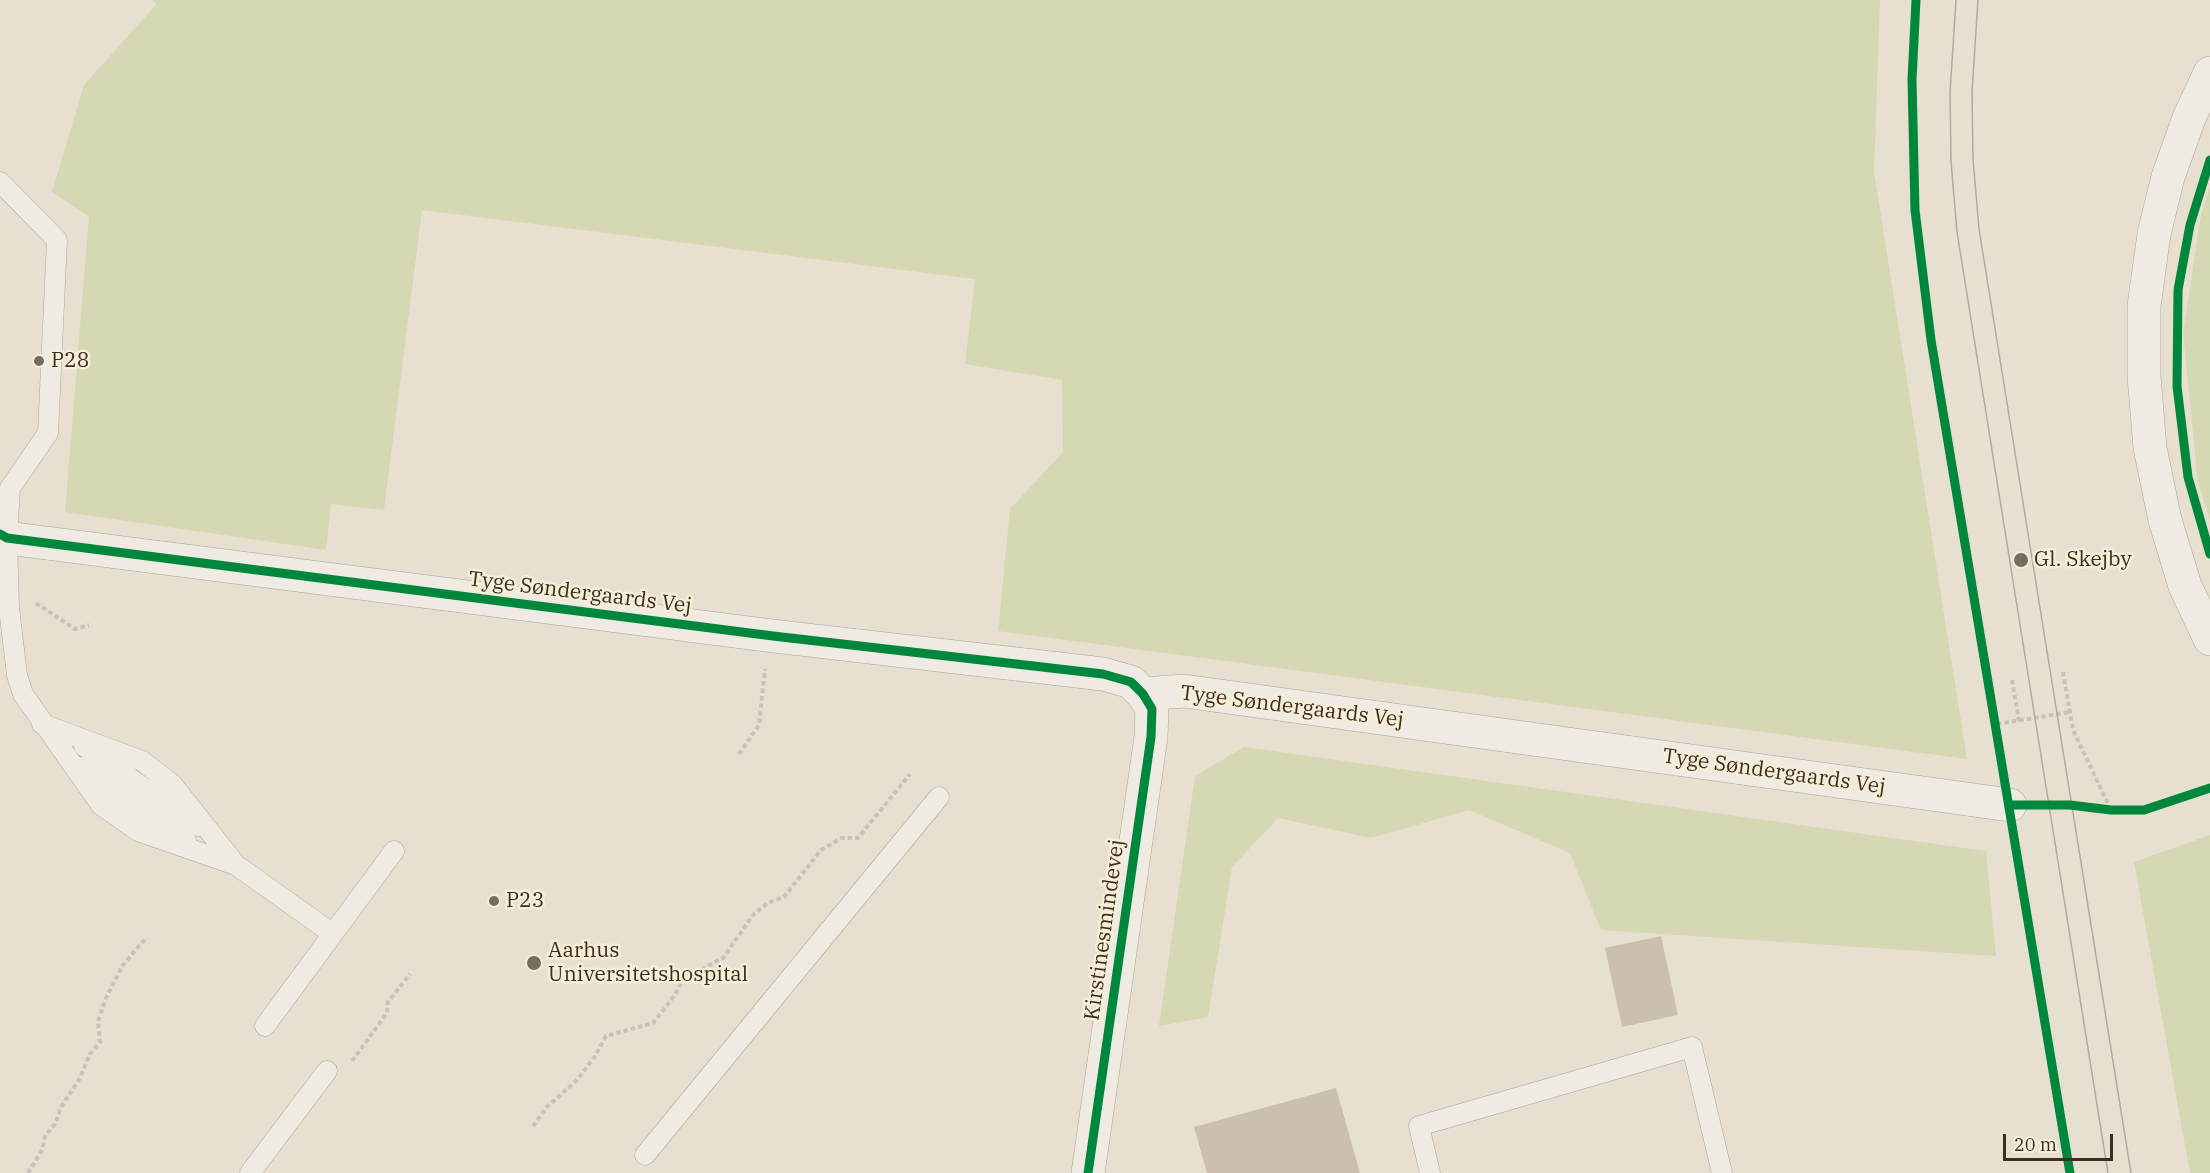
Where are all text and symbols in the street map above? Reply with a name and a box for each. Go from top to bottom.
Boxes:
place label: P28 [51,348,89,374]
marker: P28 [32,354,46,368]
place label: Gl. Skejby [2034,547,2132,573]
marker: Gl. Skejby [2012,551,2030,569]
street label: Tyge Søndergaards Vej [467,567,693,619]
street label: Tyge Søndergaards Vej [1179,681,1405,733]
street label: Tyge Søndergaards Vej [1661,744,1887,800]
street label: Kirstinesmindevej [1080,838,1130,1022]
place label: P23 [506,888,544,914]
marker: P23 [487,894,501,908]
place label: Aarhus Universitetshospital [548,938,748,988]
marker: Aarhus Universitetshospital [525,954,543,972]
scale bar [2006,1122,2116,1160]
text: 20 m [2014,1133,2057,1156]

